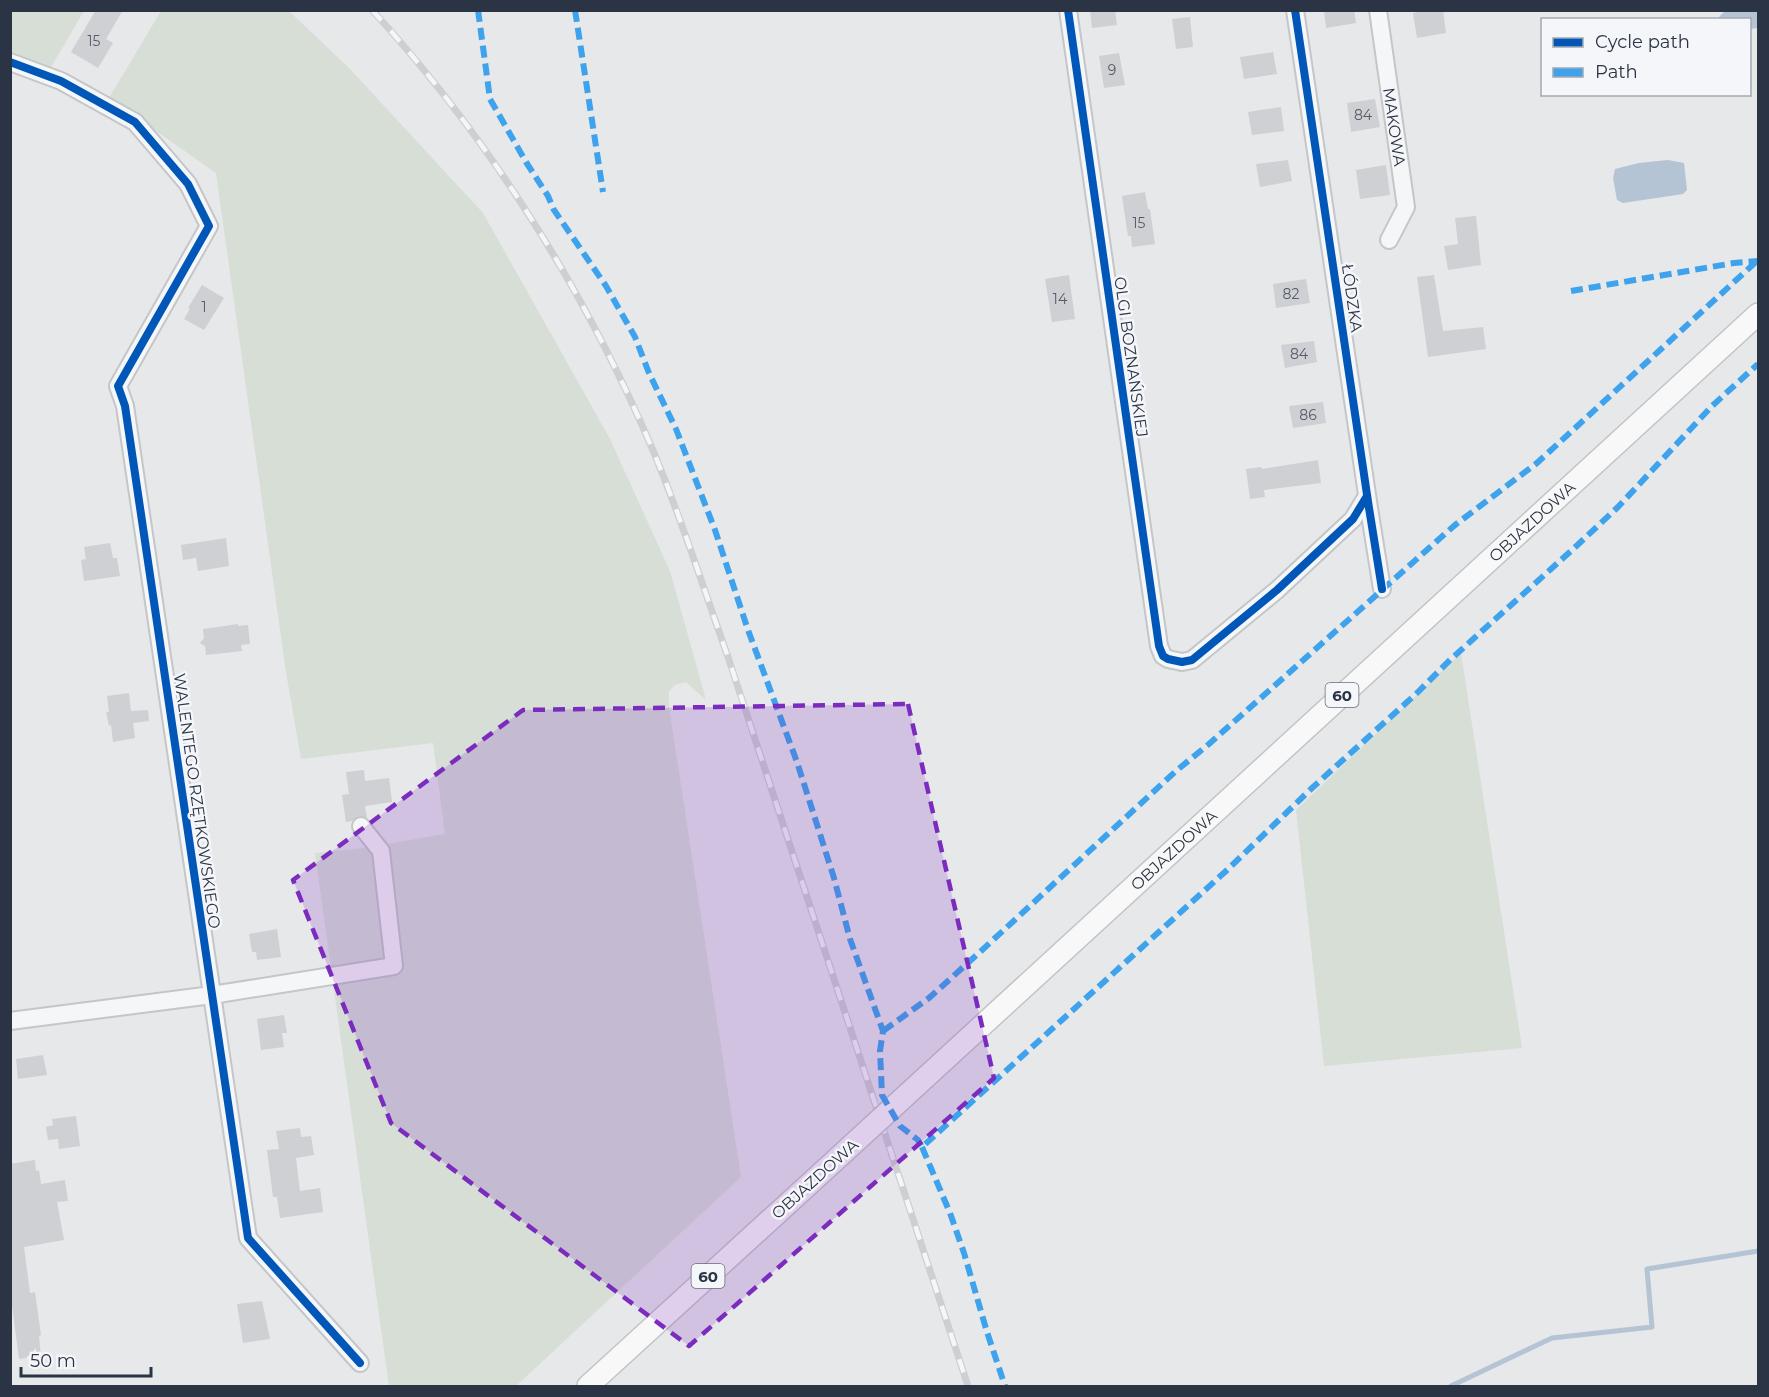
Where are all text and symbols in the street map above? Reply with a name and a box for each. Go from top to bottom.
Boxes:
legend [1541,18,1751,96]
text: Cycle path [1595,31,1690,53]
house number: 15 [88,32,101,50]
house number: 9 [1108,61,1116,79]
text: Path [1595,61,1638,83]
street label: MAKOWA [1380,86,1410,168]
house number: 84 [1354,106,1373,124]
house number: 15 [1133,214,1146,232]
street label: ŁÓDZKA [1338,263,1366,334]
street label: OLGI BOZNAŃSKIEJ [1110,275,1152,439]
house number: 82 [1283,285,1299,303]
house number: 14 [1053,290,1068,308]
house number: 1 [201,298,207,316]
house number: 84 [1290,345,1309,363]
house number: 86 [1299,406,1317,424]
street label: OBJAZDOWA [1485,477,1579,566]
street label: WALENTEGO RZĘTKOWSKIEGO [170,672,224,930]
road number: 60 [1326,683,1358,707]
street label: OBJAZDOWA [1127,805,1221,894]
street label: OBJAZDOWA [768,1135,863,1223]
road number: 60 [692,1264,724,1288]
scale bar [21,1340,152,1378]
text: 50 m [30,1350,76,1372]

